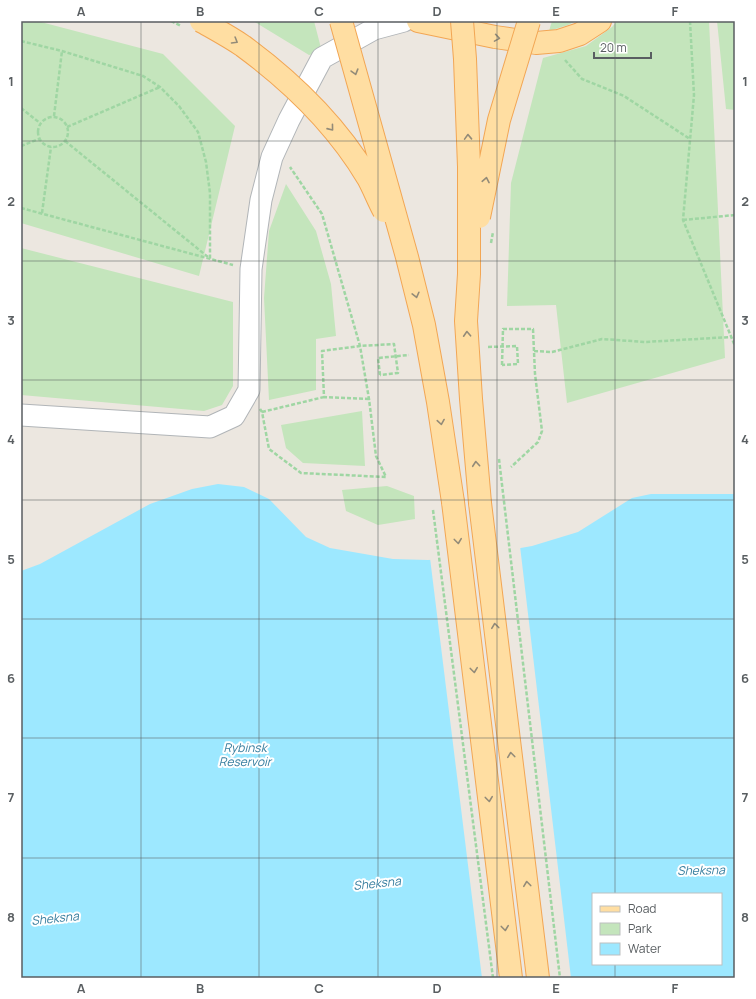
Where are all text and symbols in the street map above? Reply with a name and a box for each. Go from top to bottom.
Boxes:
text: A [77,2,86,20]
text: B [196,2,204,20]
text: C [314,2,324,20]
text: D [432,2,442,20]
text: E [552,2,560,20]
text: F [672,2,679,20]
one-way arrow [494,33,500,41]
scale bar [594,34,651,60]
one-way arrow [231,37,238,44]
text: 20 m [600,39,627,56]
one-way arrow [350,68,359,75]
text: 1 [8,72,14,90]
text: 1 [742,72,748,90]
one-way arrow [326,123,333,130]
one-way arrow [464,134,472,140]
one-way arrow [481,177,490,183]
text: 2 [7,192,15,210]
text: 2 [741,192,749,210]
one-way arrow [411,291,420,298]
text: 3 [7,311,15,329]
text: 3 [741,311,749,329]
one-way arrow [463,331,471,337]
one-way arrow [436,419,445,425]
text: 4 [7,430,15,448]
text: 4 [741,430,749,448]
one-way arrow [472,461,481,467]
one-way arrow [453,538,462,544]
text: 5 [7,550,15,568]
text: 5 [741,550,749,568]
one-way arrow [491,623,500,629]
one-way arrow [469,667,478,673]
text: 6 [7,669,15,687]
text: 6 [741,669,749,687]
water label: Rybinsk Reservoir [219,739,273,770]
one-way arrow [507,752,516,758]
text: 7 [8,788,15,806]
text: 7 [742,788,749,806]
one-way arrow [484,796,493,802]
water label: Sheksna [677,861,726,879]
water label: Sheksna [353,872,403,894]
one-way arrow [523,881,532,887]
legend [592,893,722,965]
text: Road [628,900,656,917]
water label: Sheksna [31,907,81,929]
text: 8 [7,908,15,926]
text: 8 [741,908,749,926]
text: Park [628,920,653,937]
one-way arrow [500,925,509,931]
text: Water [628,940,662,957]
text: A [77,979,86,997]
text: B [196,979,204,997]
text: C [314,979,324,997]
text: D [432,979,442,997]
text: E [552,979,560,997]
text: F [672,979,679,997]

